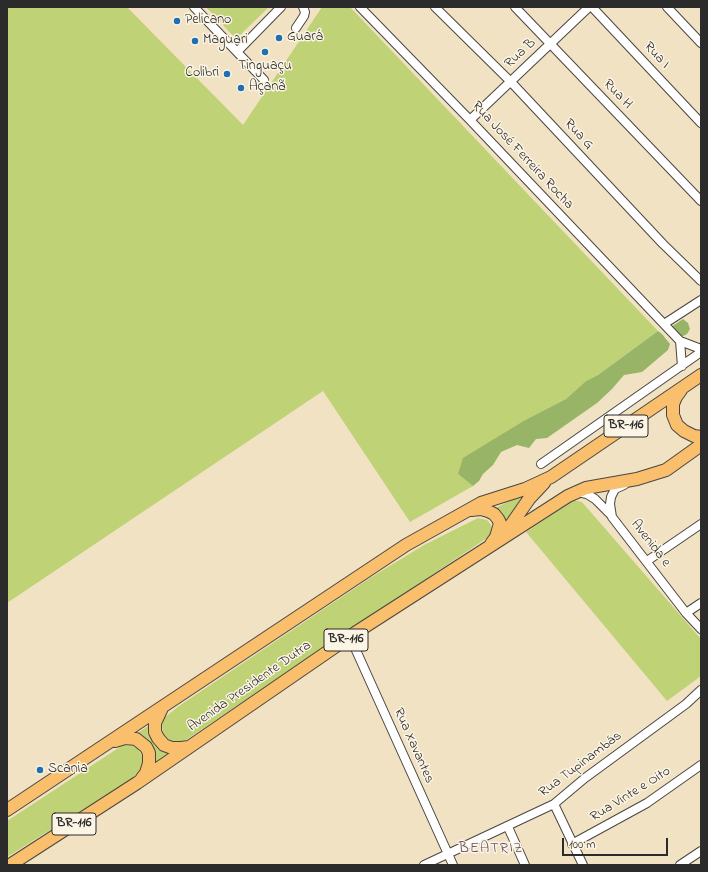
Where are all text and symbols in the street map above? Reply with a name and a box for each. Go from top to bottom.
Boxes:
place label: Pelicano [185,13,231,29]
marker: Pelicano [172,16,182,26]
place label: Guará [287,30,323,46]
place label: Maguari [203,33,248,49]
marker: Guará [274,33,284,43]
marker: Maguari [190,36,200,46]
street label: Rua B [502,36,540,72]
street label: Rua I [640,39,672,73]
marker: Tinguaçu [260,47,270,57]
place label: Tinguaçu [238,59,292,75]
place label: Colibri [185,66,219,82]
marker: Colibri [222,69,232,79]
street label: Rua H [599,77,635,113]
place label: Açanã [249,80,285,96]
marker: Açanã [236,83,246,93]
street label: Rua José Ferreira Rocha [468,99,576,213]
street label: Rua G [560,116,596,154]
road number: BR-116 [604,415,648,437]
street label: Avenida e [626,517,674,571]
road number: BR-116 [324,629,368,651]
street label: Avenida Presidente Dutra [185,638,315,736]
street label: Rua Xavantes [389,706,437,786]
street label: Rua Tupinambás [536,729,626,801]
place label: Scania [48,762,88,778]
street label: Rua Vinte e Oito [588,764,674,826]
marker: Scania [35,765,45,775]
road number: BR-116 [52,813,96,835]
scale bar [564,830,670,856]
text: 100 m [569,836,596,854]
district label: BEATRIZ [459,841,523,859]

